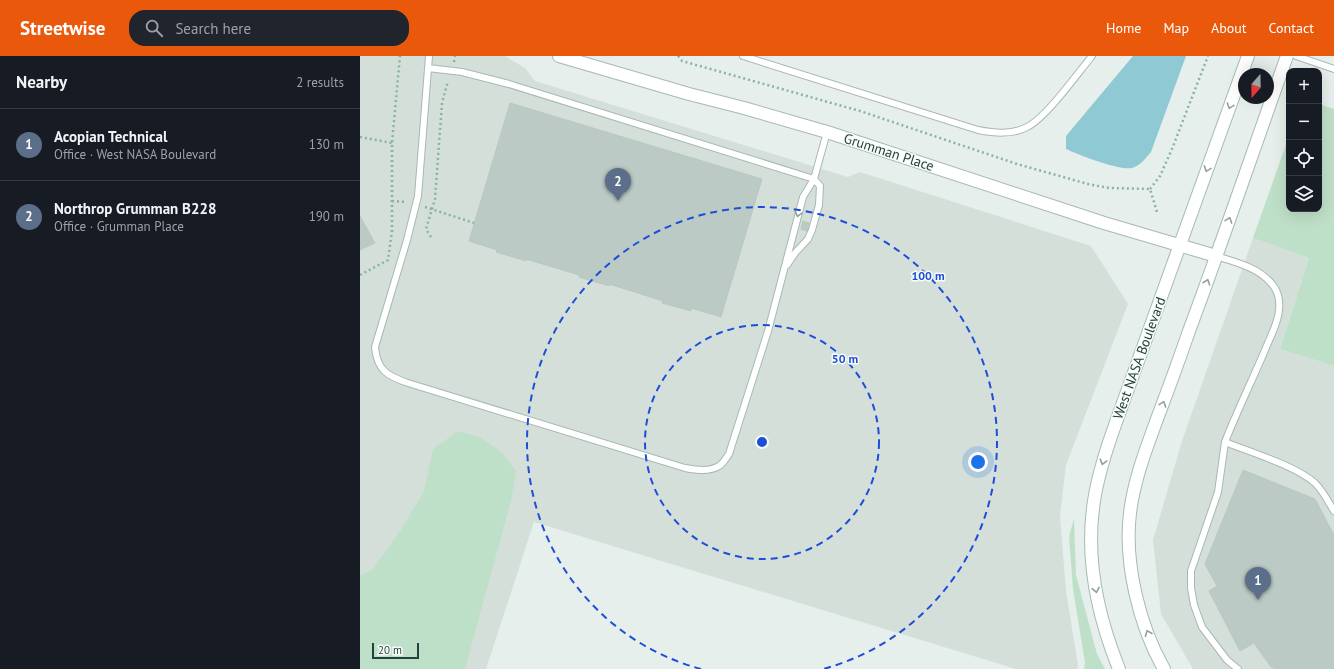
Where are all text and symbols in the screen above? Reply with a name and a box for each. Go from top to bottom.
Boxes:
search box [129,10,409,46]
text: Streetwise [20,16,105,40]
icon: search [143,17,165,39]
text: Search here [175,19,251,38]
text: Home [1106,19,1141,37]
text: Map [1163,19,1189,37]
text: About [1211,19,1247,37]
text: Contact [1269,19,1314,37]
north arrow [1238,68,1274,104]
map controls [1286,68,1322,212]
button: + [1286,68,1322,104]
text: Nearby [16,71,67,93]
text: 2 results [296,74,344,91]
one-way arrow [1226,102,1234,109]
button: − [1286,104,1322,140]
text: Acopian Technical [54,127,167,146]
street label: Grumman Place [842,129,936,175]
text: 1 [25,136,33,153]
text: 130 m [309,136,344,153]
button: locate [1286,140,1322,176]
text: Office · West NASA Boulevard [54,146,216,163]
one-way arrow [1203,166,1211,173]
pin: 2 [605,168,631,201]
button: layers [1286,176,1322,212]
text: Northrop Grumman B228 [54,199,216,218]
text: 2 [25,208,33,225]
text: 190 m [309,208,344,225]
one-way arrow [794,210,803,217]
one-way arrow [1224,216,1232,223]
text: Office · Grumman Place [54,218,184,235]
text: 100 m [911,268,945,283]
one-way arrow [1202,278,1211,285]
street label: West NASA Boulevard [1108,294,1170,422]
text: 50 m [832,351,858,366]
one-way arrow [1158,400,1166,407]
centre of rings [755,435,769,449]
your location [968,452,988,472]
one-way arrow [1099,458,1108,465]
pin: 1 [1245,567,1271,600]
one-way arrow [1091,587,1100,594]
one-way arrow [1144,630,1152,637]
scale bar [372,641,419,660]
text: 20 m [378,643,402,657]

